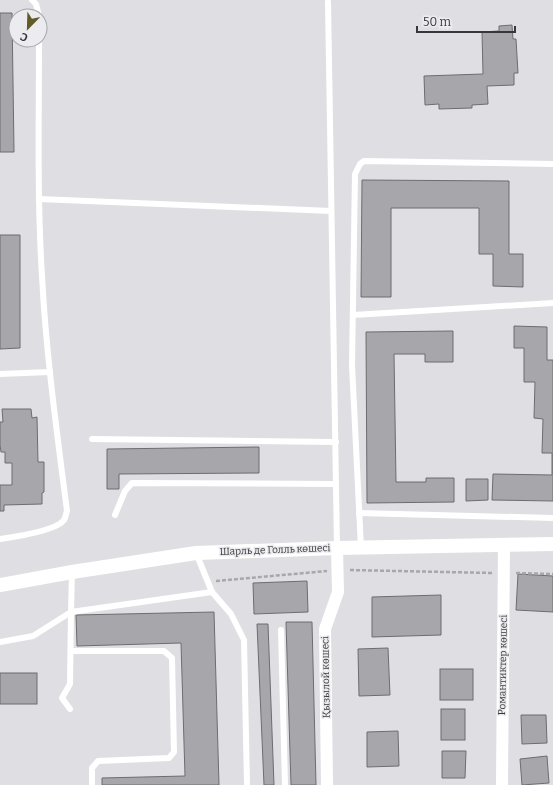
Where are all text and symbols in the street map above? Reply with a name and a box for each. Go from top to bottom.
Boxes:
north arrow [8,8,48,48]
scale bar [417,8,515,34]
text: 50 m [423,15,452,29]
text: С [19,29,30,44]
street label: Шарль де Голль көшесі [219,542,331,558]
street label: Романтиктер көшесі [496,615,510,715]
street label: Қызылой көшесі [319,636,333,718]

